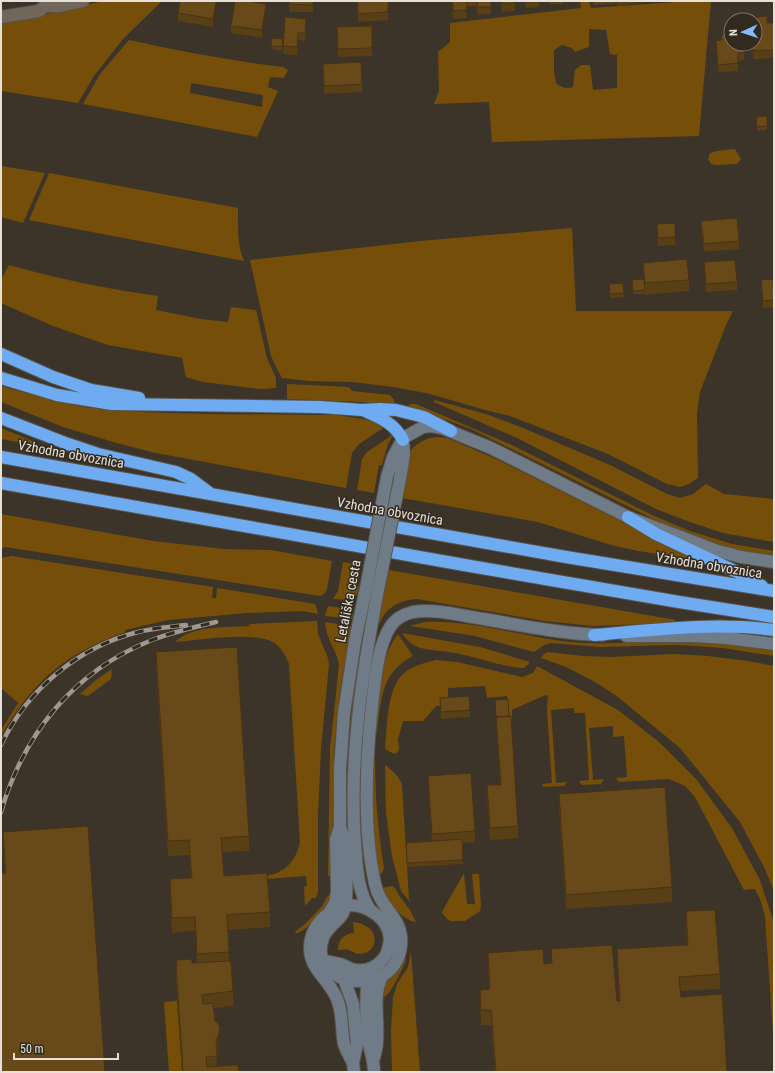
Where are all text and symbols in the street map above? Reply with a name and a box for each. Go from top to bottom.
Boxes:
north arrow [723,12,763,52]
text: N [727,29,740,36]
street label: Vzhodna obvoznica [17,437,125,471]
street label: Vzhodna obvoznica [336,494,444,528]
street label: Vzhodna obvoznica [655,549,763,581]
street label: Letališka cesta [332,559,364,643]
scale bar [14,1035,118,1061]
text: 50 m [20,1042,44,1056]

